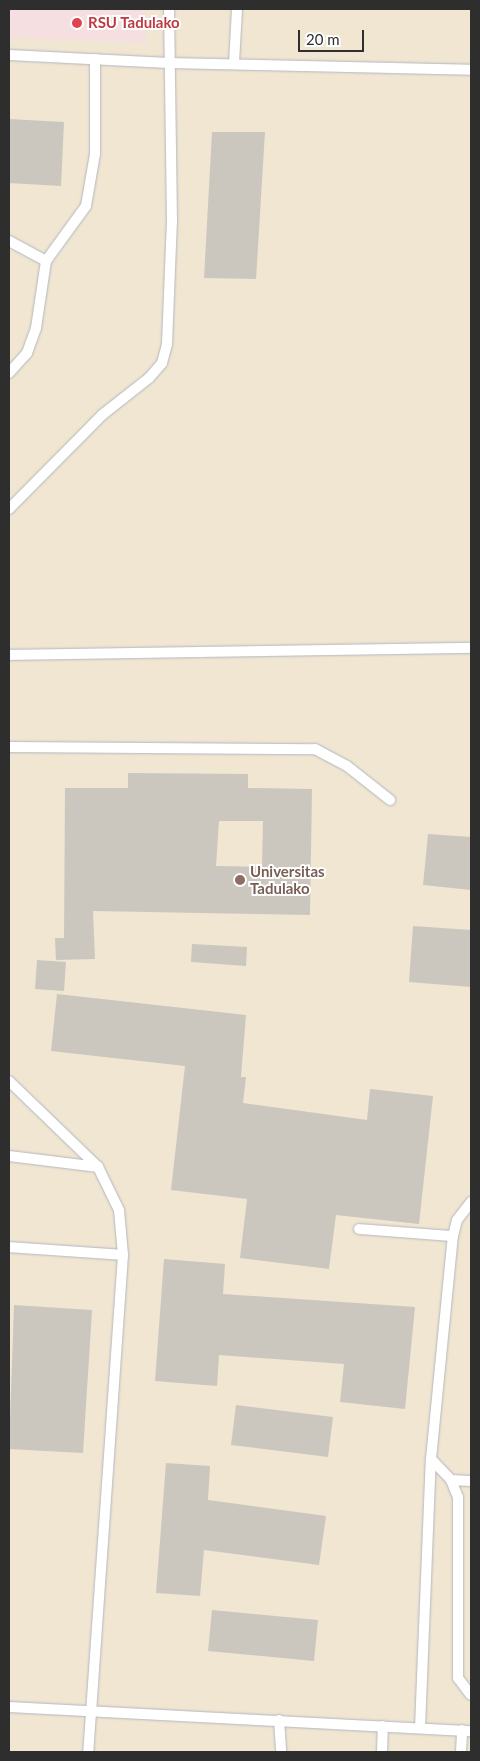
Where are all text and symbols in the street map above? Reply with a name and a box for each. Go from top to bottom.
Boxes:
place label: RSU Tadulako [88,14,180,32]
marker: RSU Tadulako [70,16,84,30]
scale bar [300,20,366,52]
text: 20 m [306,30,340,48]
place label: Universitas Tadulako [250,862,325,897]
marker: Universitas Tadulako [234,874,246,886]

